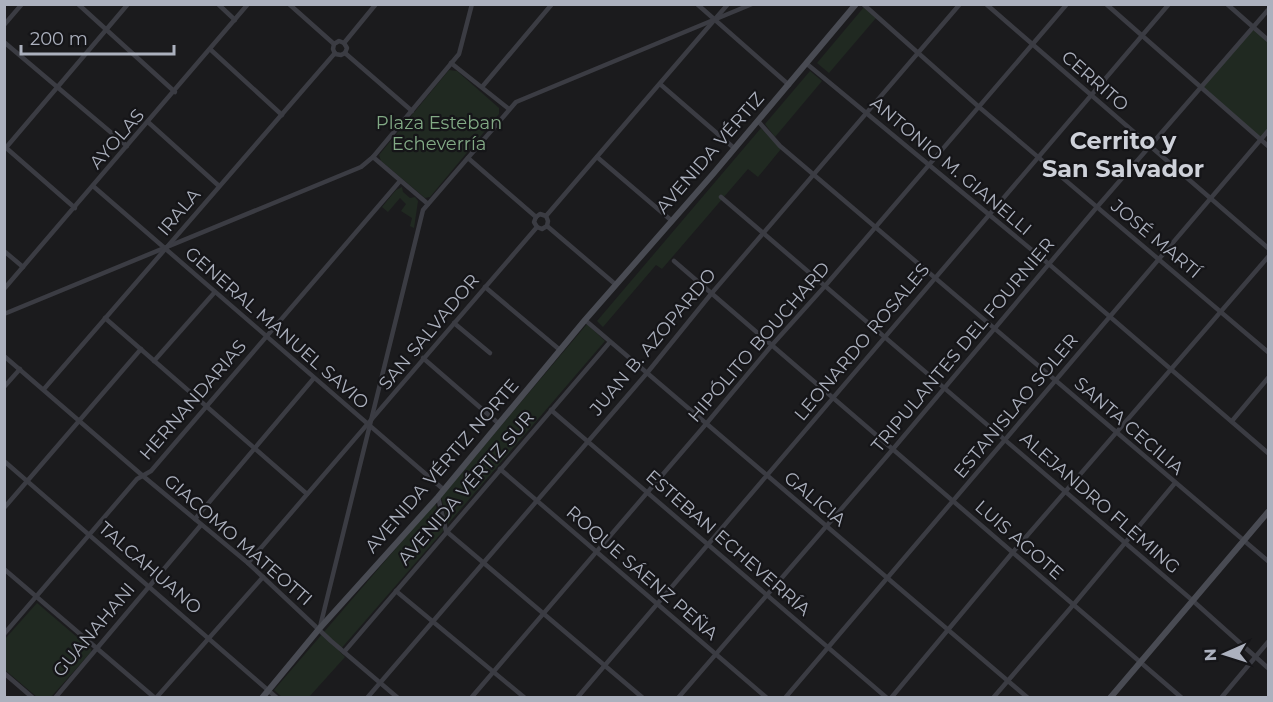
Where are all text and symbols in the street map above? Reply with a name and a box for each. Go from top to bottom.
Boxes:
scale bar [21,18,174,56]
text: 200 m [30,28,88,50]
street label: CERRITO [1057,46,1133,116]
street label: AVENIDA VÉRTIZ [651,88,769,218]
street label: ANTONIO M. GIANELLI [866,92,1036,240]
street label: AYOLAS [85,104,149,174]
park label: Plaza Esteban Echeverría [376,112,502,155]
district label: Cerrito y San Salvador [1042,126,1204,183]
street label: IRALA [153,184,205,240]
street label: JOSÉ MARTÍ [1106,194,1206,283]
street label: TRIPULANTES DEL FOURNIER [867,233,1059,457]
street label: GENERAL MANUEL SAVIO [181,242,373,414]
street label: HIPÓLITO BOUCHARD [683,257,835,427]
street label: LEONARDO ROSALES [790,259,934,425]
street label: JUAN B. AZOPARDO [584,264,721,421]
street label: SAN SALVADOR [374,269,484,395]
street label: ESTANISLAO SOLER [949,329,1083,483]
street label: HERNANDARIAS [135,335,251,465]
street label: SANTA CECILIA [1070,372,1188,480]
street label: AVENIDA VÉRTIZ NORTE [360,375,524,557]
street label: AVENIDA VÉRTIZ SUR [393,407,539,569]
street label: ALEJANDRO FLEMING [1016,428,1184,578]
street label: ESTEBAN ECHEVERRÍA [641,465,815,621]
street label: GALICIA [780,467,850,531]
street label: GIACOMO MATEOTTI [159,470,317,610]
street label: LUIS AGOTE [970,496,1068,584]
street label: ROQUE SÁENZ PEÑA [562,501,722,645]
street label: TALCAHUANO [94,517,206,619]
street label: GUANAHANI [48,579,140,681]
north arrow [1195,624,1255,684]
text: N [1201,648,1220,662]

